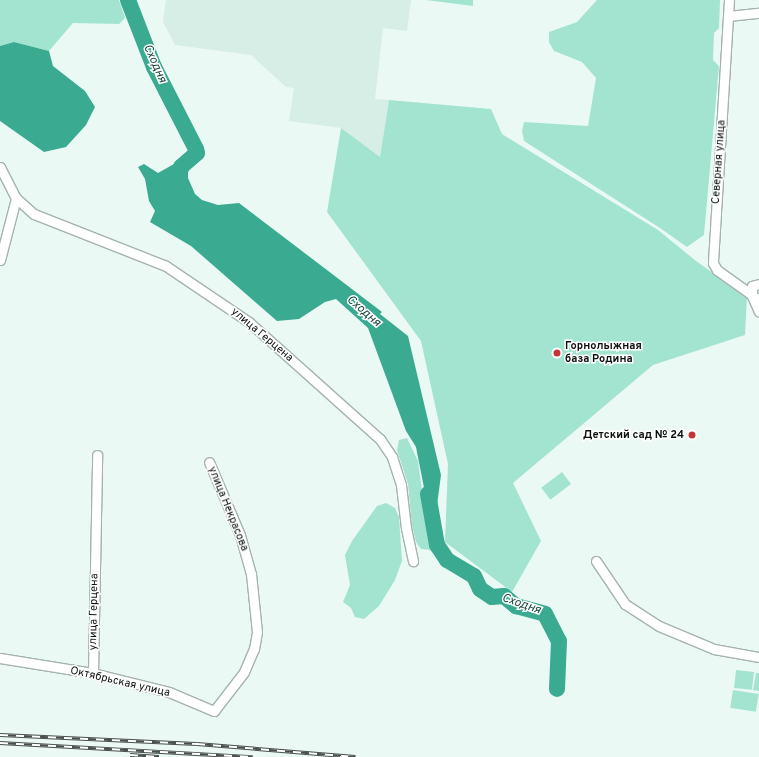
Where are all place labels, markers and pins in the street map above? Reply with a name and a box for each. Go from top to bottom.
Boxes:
place label: Горнолыжная база Родина [565,340,642,366]
marker: Горнолыжная база Родина [552,348,562,358]
place label: Детский сад № 24 [583,428,684,442]
marker: Детский сад № 24 [687,430,697,440]

